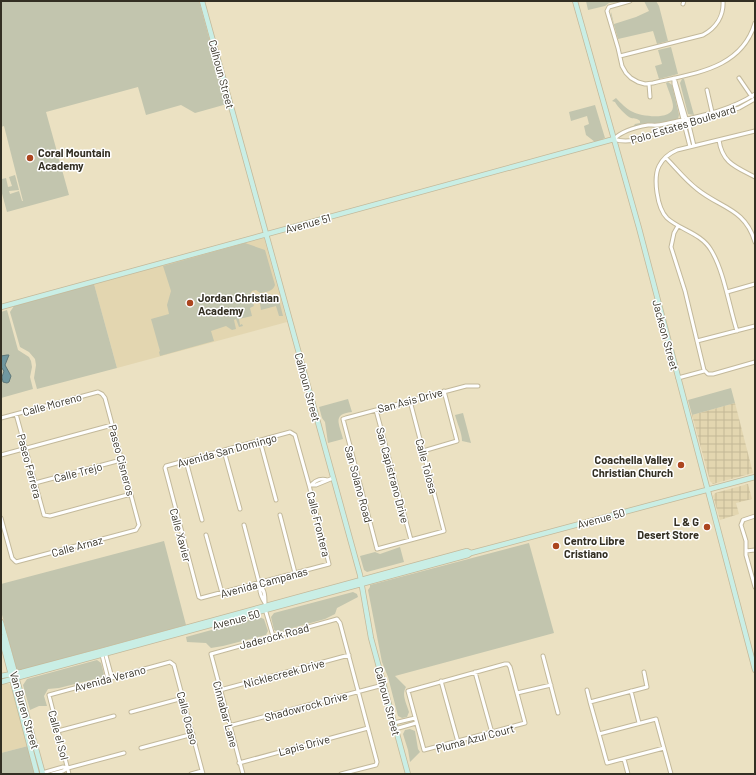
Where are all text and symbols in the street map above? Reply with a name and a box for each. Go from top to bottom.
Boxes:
street label: Calhoun Street [207,38,237,110]
street label: Polo Estates Boulevard [629,102,737,146]
place label: Coral Mountain Academy [38,146,110,172]
marker: Coral Mountain Academy [25,153,35,163]
street label: Avenue 51 [284,211,332,235]
place label: Jordan Christian Academy [198,291,279,317]
marker: Jordan Christian Academy [185,298,195,308]
street label: Jackson Street [650,298,682,372]
street label: Calhoun Street [293,351,323,423]
street label: San Asis Drive [376,385,444,415]
street label: Calle Moreno [21,390,83,418]
street label: Paseo Cisneros [106,423,138,497]
street label: San Capistrano Drive [374,426,412,524]
street label: Avenida San Domingo [176,430,278,470]
street label: Paseo Ferrera [15,432,45,500]
street label: Calle Tolosa [413,437,441,495]
street label: San Solano Road [342,444,376,524]
place label: Coachella Valley Christian Church [592,453,673,479]
street label: Calle Trejo [52,459,104,485]
marker: Coachella Valley Christian Church [676,460,686,470]
street label: Calle Frontera [305,490,333,558]
street label: Avenue 50 [576,505,626,531]
street label: Calle Xavier [168,507,194,563]
place label: L & G Desert Store [637,515,699,541]
marker: L & G Desert Store [702,522,712,532]
street label: Calle Arnaz [50,533,104,559]
place label: Centro Libre Cristiano [564,534,625,560]
marker: Centro Libre Cristiano [551,541,561,551]
street label: Avenida Campanas [219,564,309,600]
street label: Avenue 50 [211,606,261,632]
street label: Jaderock Road [238,620,310,652]
street label: Nicklecreek Drive [242,656,326,690]
street label: Avenida Verano [73,662,147,694]
street label: Calhoun Street [373,665,403,737]
street label: Van Buren Street [8,670,42,750]
street label: Cinnabar Lane [211,679,241,749]
street label: Shadowrock Drive [263,689,349,723]
street label: Calle Ocaso [175,690,201,746]
street label: Calle el Sol [46,709,72,761]
street label: Pluma Azul Court [434,721,516,755]
street label: Lapis Drive [277,732,331,758]

